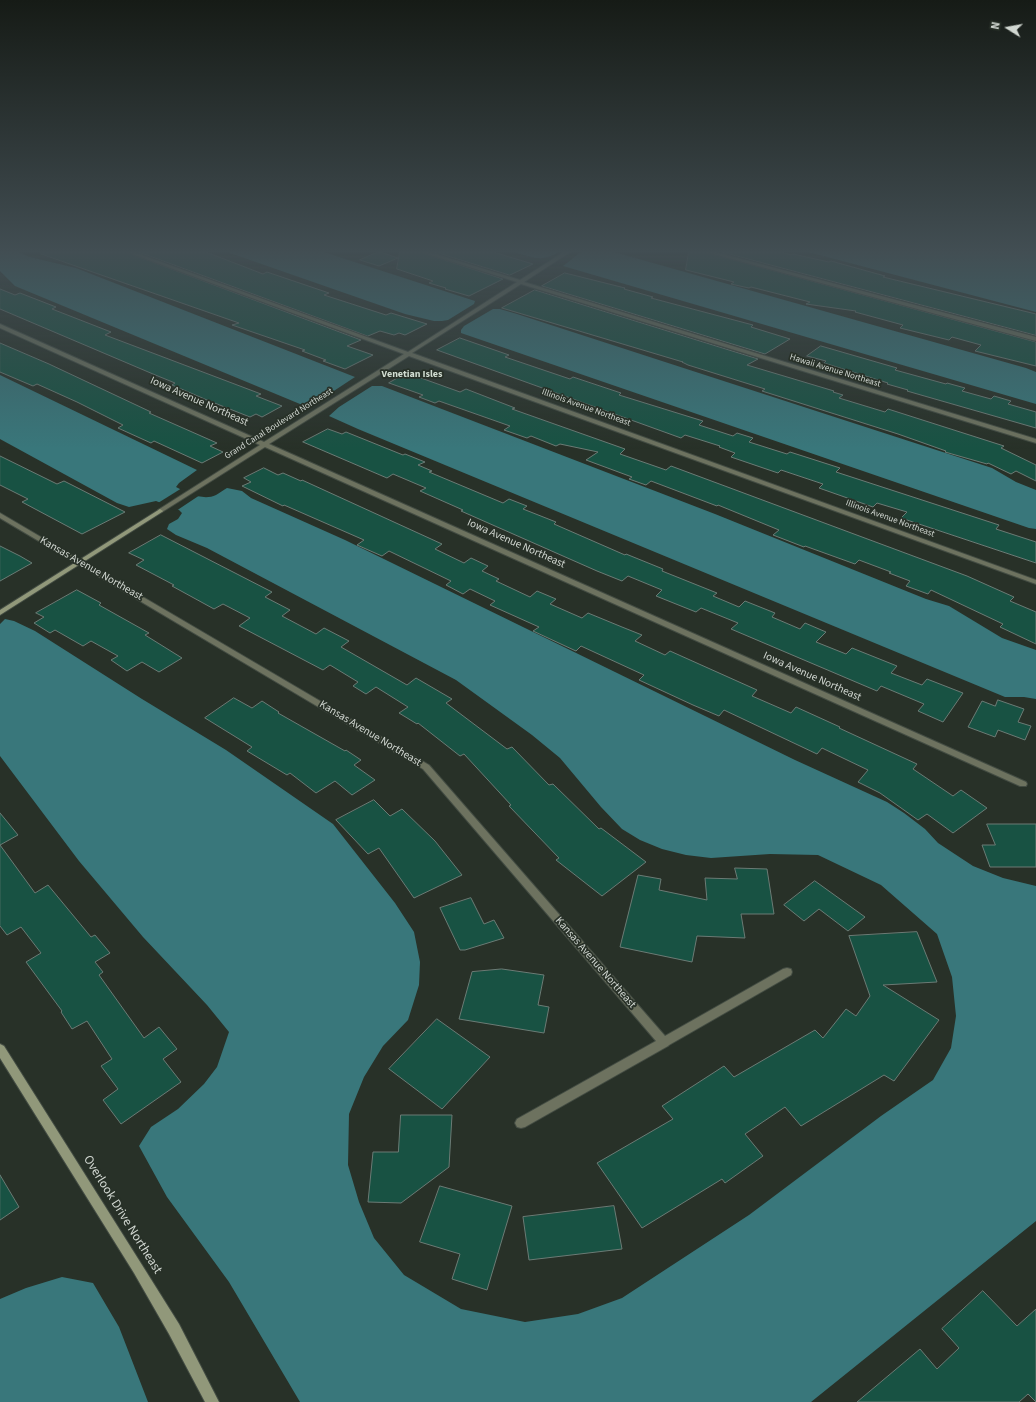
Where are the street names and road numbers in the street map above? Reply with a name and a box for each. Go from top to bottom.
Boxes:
street label: Hawaii Avenue Northeast [788,352,882,390]
street label: Iowa Avenue Northeast [148,374,250,430]
street label: Grand Canal Boulevard Northeast [223,386,335,462]
street label: Illinois Avenue Northeast [540,387,632,429]
street label: Illinois Avenue Northeast [844,498,936,540]
street label: Iowa Avenue Northeast [465,516,567,572]
street label: Kansas Avenue Northeast [37,534,145,604]
street label: Iowa Avenue Northeast [761,649,863,705]
street label: Kansas Avenue Northeast [317,698,423,770]
street label: Kansas Avenue Northeast [552,915,638,1011]
street label: Overlook Drive Northeast [79,1153,165,1277]

